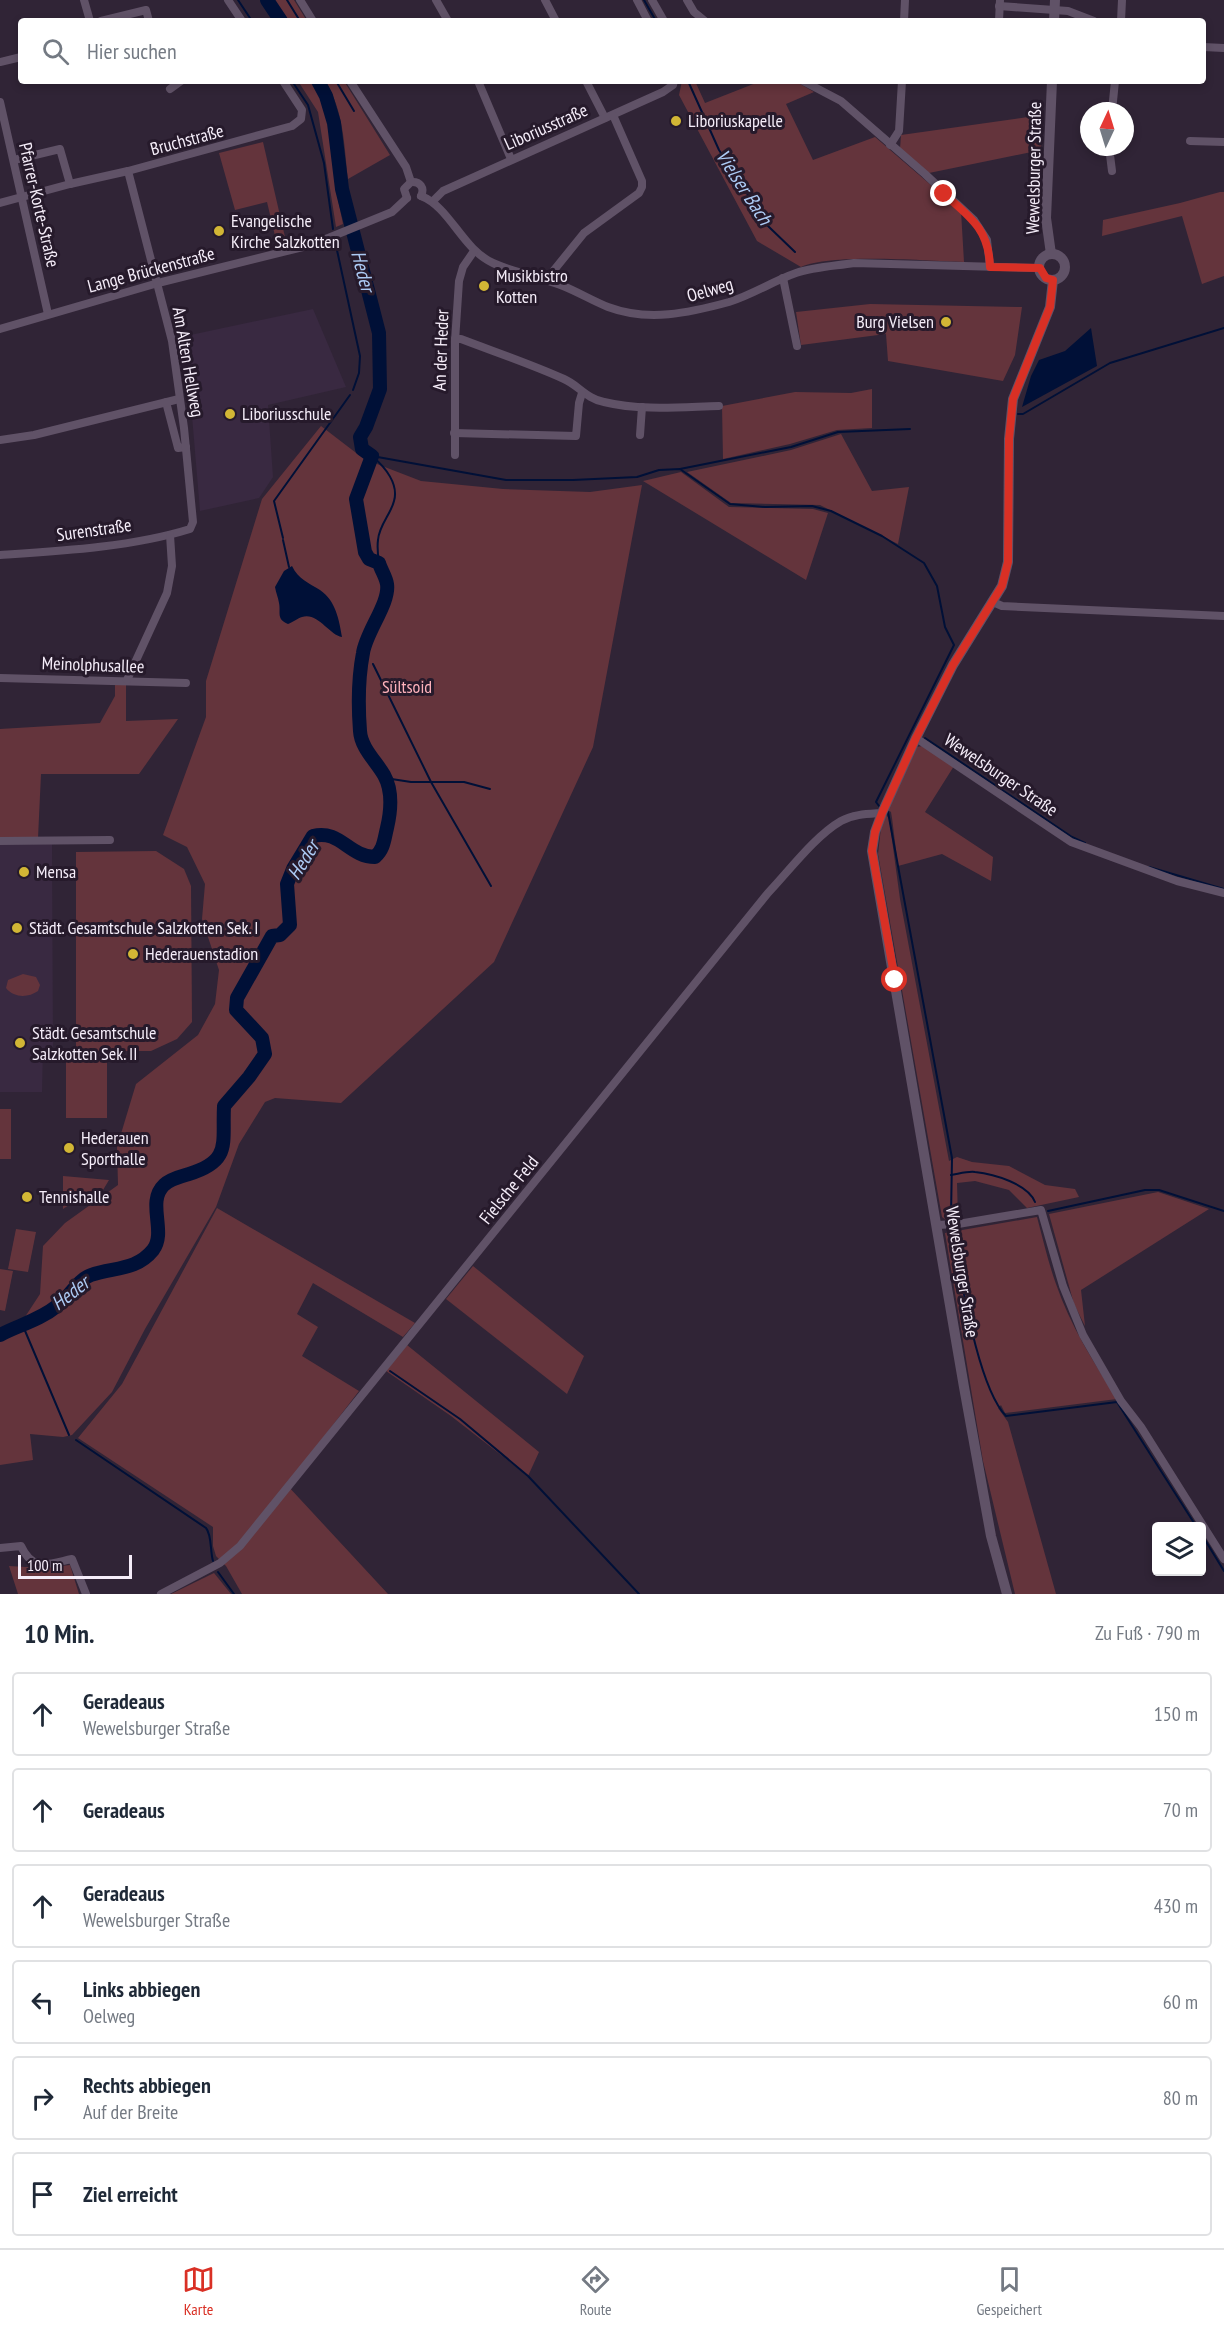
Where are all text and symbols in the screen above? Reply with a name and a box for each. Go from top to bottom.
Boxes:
search box [18,18,1206,84]
icon: search [39,35,72,68]
text: Hier suchen [87,37,177,65]
street label: Liboriusstraße [500,98,591,155]
street label: Wewelsburger Straße [1021,102,1046,234]
north arrow [1080,102,1134,156]
place label: Liboriuskapelle [688,109,783,132]
marker: Liboriuskapelle [669,114,683,128]
street label: Bruchstraße [148,119,226,160]
street label: Pfarrer-Korte-Straße [14,140,65,269]
water label: Vielser Bach [710,144,779,231]
route end [930,180,956,206]
place label: Evangelische Kirche Salzkotten [231,209,340,253]
marker: Evangelische Kirche Salzkotten [212,224,226,238]
street label: Lange Brückenstraße [85,242,217,298]
water label: Heder [345,248,382,297]
place label: Musikbistro Kotten [496,264,568,308]
street label: Oelweg [684,272,736,307]
marker: Musikbistro Kotten [477,279,491,293]
street label: Am Alten Hellweg [168,305,209,419]
street label: An der Heder [428,309,453,391]
place label: Burg Vielsen [856,310,934,333]
marker: Burg Vielsen [939,315,953,329]
place label: Liboriusschule [242,402,332,425]
marker: Liboriusschule [223,407,237,421]
street label: Surenstraße [55,513,133,546]
street label: Meinolphusallee [41,651,145,678]
park label: Sültsoid [382,675,432,698]
street label: Wewelsburger Straße [940,728,1063,821]
water label: Heder [281,833,326,884]
place label: Mensa [36,860,76,883]
marker: Mensa [17,865,31,879]
place label: Städt. Gesamtschule Salzkotten Sek. I [29,916,259,939]
marker: Städt. Gesamtschule Salzkotten Sek. I [10,921,24,935]
place label: Hederauenstadion [145,942,258,965]
marker: Hederauenstadion [126,947,140,961]
route start [881,966,907,992]
place label: Städt. Gesamtschule Salzkotten Sek. II [32,1021,157,1065]
marker: Städt. Gesamtschule Salzkotten Sek. II [13,1036,27,1050]
place label: Hederauen Sporthalle [81,1126,149,1170]
marker: Hederauen Sporthalle [62,1141,76,1155]
street label: Fielsche Feld [474,1151,543,1229]
place label: Tennishalle [39,1185,109,1208]
marker: Tennishalle [20,1190,34,1204]
street label: Wewelsburger Straße [941,1205,984,1339]
water label: Heder [46,1268,96,1316]
map controls [1152,1522,1206,1576]
button: layers [1152,1522,1206,1576]
scale bar [18,1552,132,1580]
text: 100 m [27,1555,62,1575]
text: 10 Min. [24,1617,95,1650]
text: Zu Fuß · 790 m [1095,1620,1200,1646]
text: Geradeaus [83,1687,165,1715]
icon: ahead [26,1698,59,1731]
text: 150 m [1154,1701,1198,1727]
text: Wewelsburger Straße [83,1715,230,1741]
icon: ahead [26,1794,59,1827]
text: Geradeaus [83,1796,165,1824]
text: 70 m [1163,1797,1198,1823]
text: Geradeaus [83,1879,165,1907]
icon: ahead [26,1890,59,1923]
text: 430 m [1154,1893,1198,1919]
text: Wewelsburger Straße [83,1907,230,1933]
text: Links abbiegen [83,1975,200,2003]
icon: left [26,1986,59,2019]
text: 60 m [1163,1989,1198,2015]
text: Oelweg [83,2003,135,2029]
text: Rechts abbiegen [83,2071,211,2099]
icon: right [26,2082,59,2115]
text: 80 m [1163,2085,1198,2111]
text: Auf der Breite [83,2099,178,2125]
icon: arrive [26,2178,59,2211]
text: Ziel erreicht [83,2180,178,2208]
tab: Karte [182,2263,215,2319]
tab: Route [579,2263,612,2319]
tab: Gespeichert [976,2263,1042,2319]

